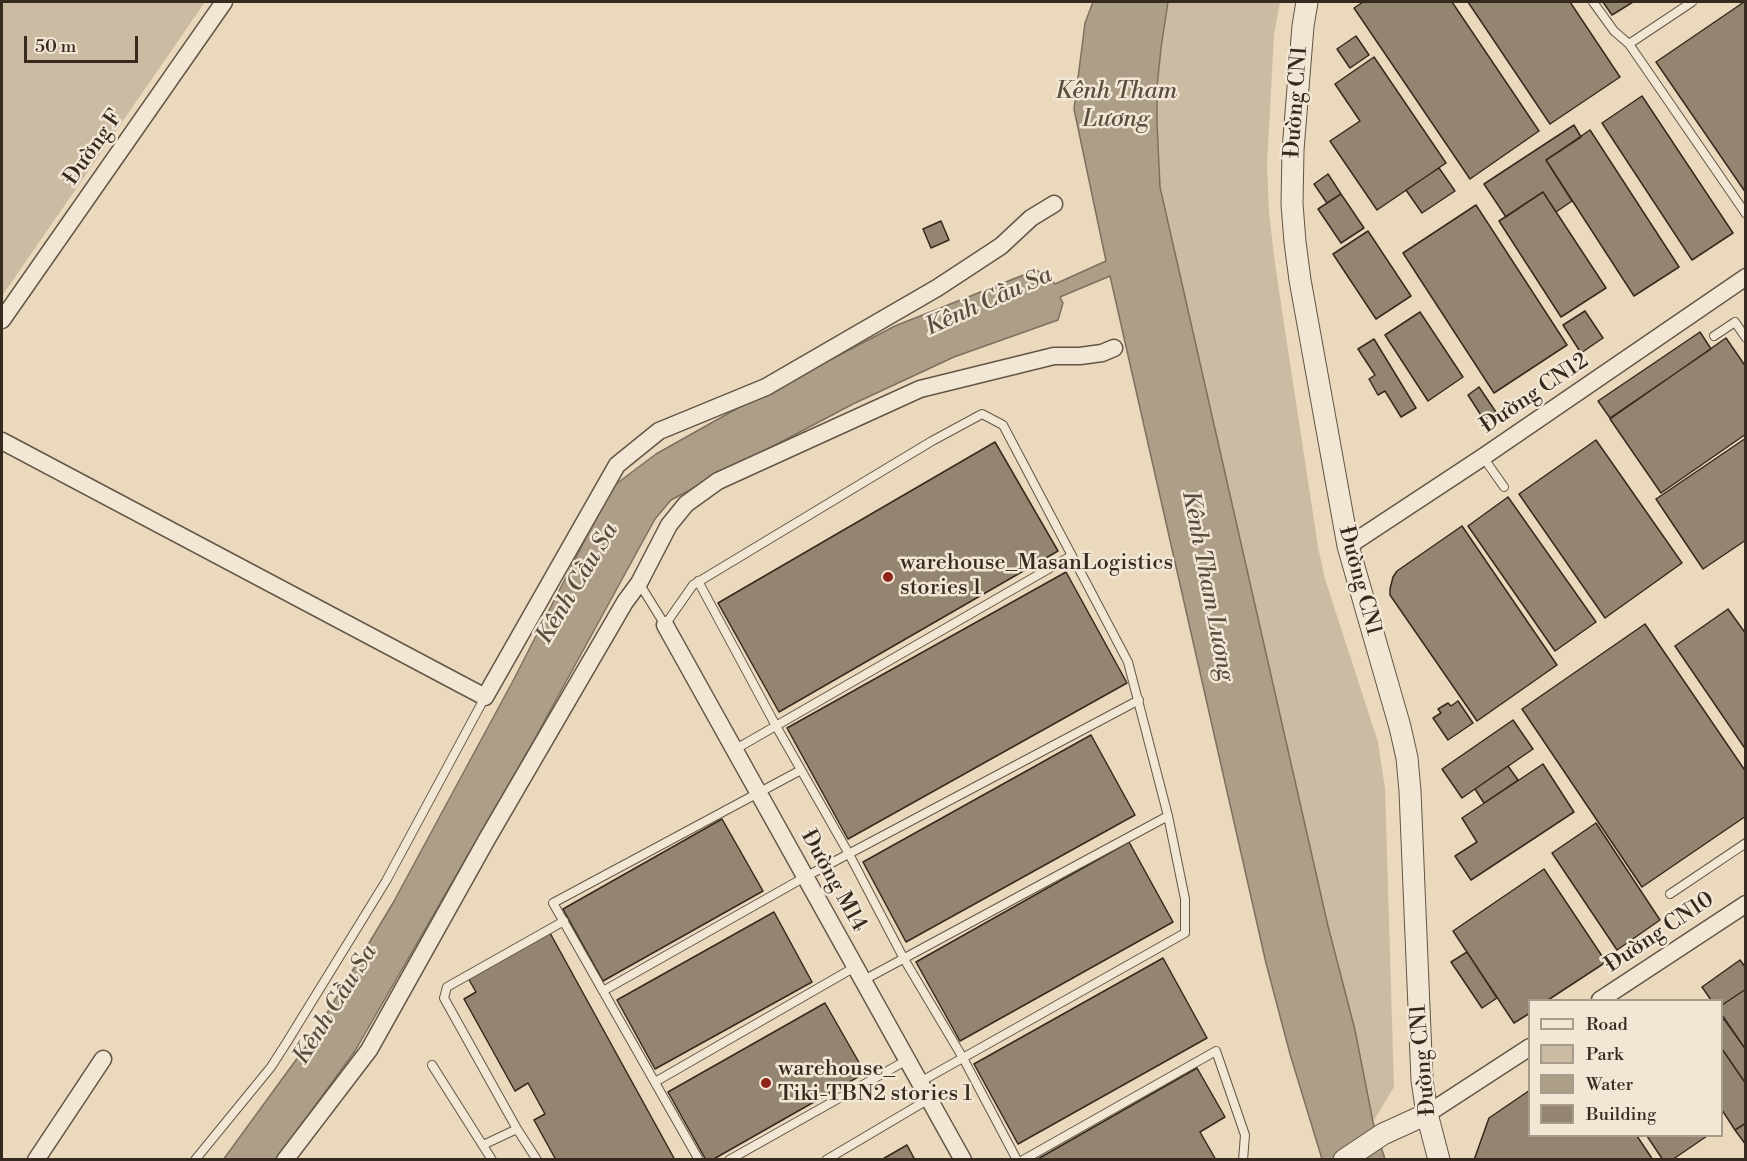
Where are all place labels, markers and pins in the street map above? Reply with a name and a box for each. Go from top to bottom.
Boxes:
place label: warehouse_MasanLogistics stories 1 [900,551,1173,602]
marker: warehouse_MasanLogistics stories 1 [881,570,895,584]
place label: warehouse_ Tiki-TBN2 stories 1 [778,1057,972,1108]
marker: warehouse_ Tiki-TBN2 stories 1 [759,1076,773,1090]

